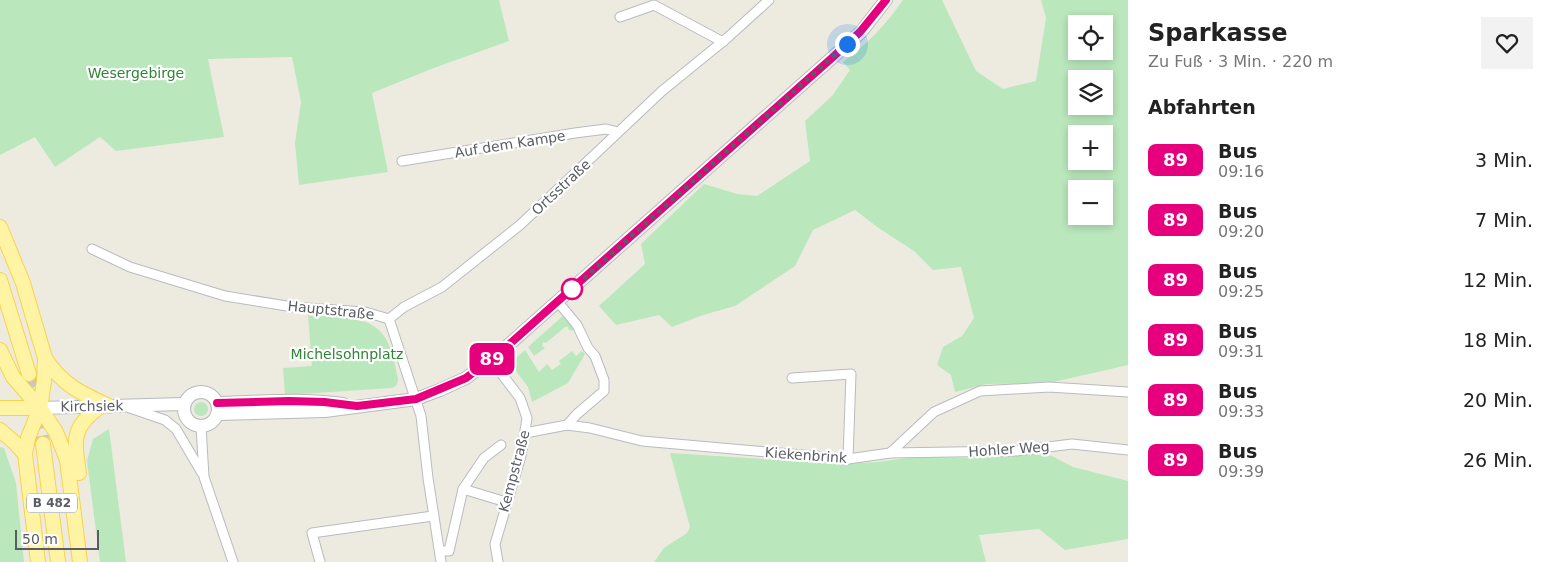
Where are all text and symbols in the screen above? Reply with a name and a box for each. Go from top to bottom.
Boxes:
map controls [1068,15,1113,225]
button: locate [1068,15,1113,60]
button: heart [1481,17,1533,69]
text: Sparkasse [1148,19,1288,47]
your location [835,32,860,57]
text: Zu Fuß · 3 Min. · 220 m [1148,52,1333,71]
park label: Wesergebirge [88,65,184,81]
button: layers [1068,70,1113,115]
text: Abfahrten [1148,96,1256,118]
button: + [1068,125,1113,170]
street label: Auf dem Kampe [453,127,567,161]
text: Bus [1218,140,1257,162]
text: 89 [1163,149,1188,170]
text: 3 Min. [1475,149,1533,171]
street label: Ortsstraße [528,156,594,218]
text: 09:16 [1218,162,1264,181]
button: − [1068,180,1113,225]
text: Bus [1218,200,1257,222]
text: 89 [1163,209,1188,230]
text: 7 Min. [1475,209,1533,231]
text: 09:20 [1218,222,1264,241]
text: Bus [1218,260,1257,282]
text: 89 [1163,269,1188,290]
text: 12 Min. [1463,269,1533,291]
unlabelled marker [561,278,583,300]
text: 09:25 [1218,282,1264,301]
street label: Hauptstraße [287,298,375,322]
text: Bus [1218,320,1257,342]
text: 89 [1163,329,1188,350]
text: 18 Min. [1463,329,1533,351]
text: 09:31 [1218,342,1264,361]
line badge: 89 [470,343,514,375]
park label: Michelsohnplatz [291,346,403,362]
text: 89 [479,348,505,369]
text: Bus [1218,380,1257,402]
text: 89 [1163,389,1188,410]
text: 20 Min. [1463,389,1533,411]
street label: Kirchsiek [60,397,125,415]
text: 09:33 [1218,402,1264,421]
street label: Kempstraße [495,428,533,514]
street label: Hohler Weg [968,438,1050,460]
text: Bus [1218,440,1257,462]
street label: Kiekenbrink [764,444,848,466]
text: 89 [1163,449,1188,470]
text: 26 Min. [1463,449,1533,471]
text: 09:39 [1218,462,1264,481]
road number: B 482 [27,493,77,512]
scale bar [15,527,99,550]
text: 50 m [22,531,58,547]

